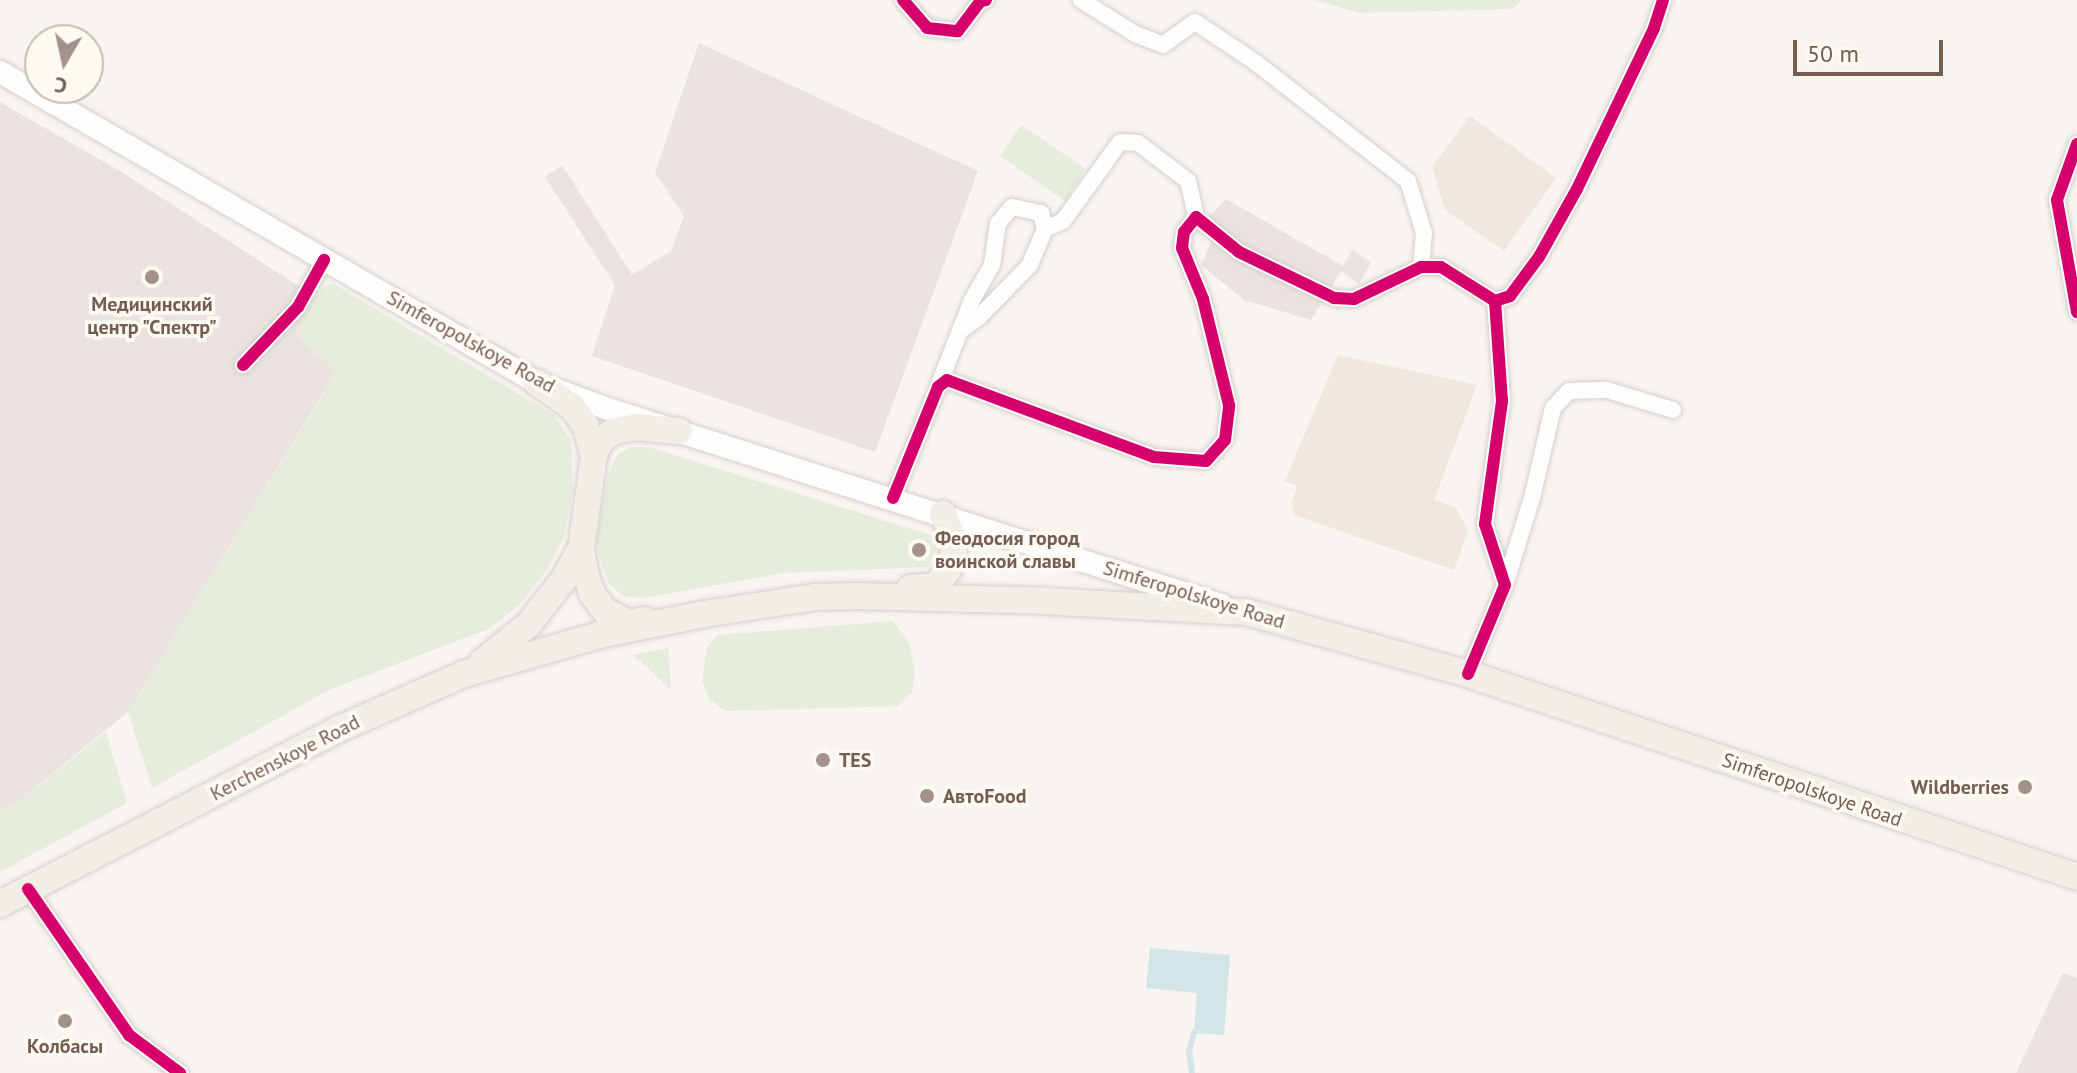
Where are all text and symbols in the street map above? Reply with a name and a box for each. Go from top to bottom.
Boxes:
north arrow [24,24,104,104]
scale bar [1797,24,1947,74]
text: 50 m [1807,38,1859,69]
text: С [52,71,69,101]
marker: Медицинский центр "Спектр" [141,266,163,288]
street label: Simferopolskoye Road [383,286,559,398]
place label: Медицинский центр "Спектр" [86,292,218,339]
place label: Феодосия город воинской славы [935,526,1080,573]
marker: Феодосия город воинской славы [910,541,928,559]
street label: Simferopolskoye Road [1100,556,1288,634]
street label: Kerchenskoye Road [206,710,364,806]
place label: TES [839,748,871,772]
street label: Simferopolskoye Road [1719,748,1905,832]
marker: TES [814,751,832,769]
place label: Wildberries [1911,775,2009,799]
marker: Wildberries [2016,778,2034,796]
place label: АвтоFood [943,784,1027,808]
marker: АвтоFood [918,787,936,805]
marker: Колбасы [56,1012,74,1030]
place label: Колбасы [27,1034,103,1058]

